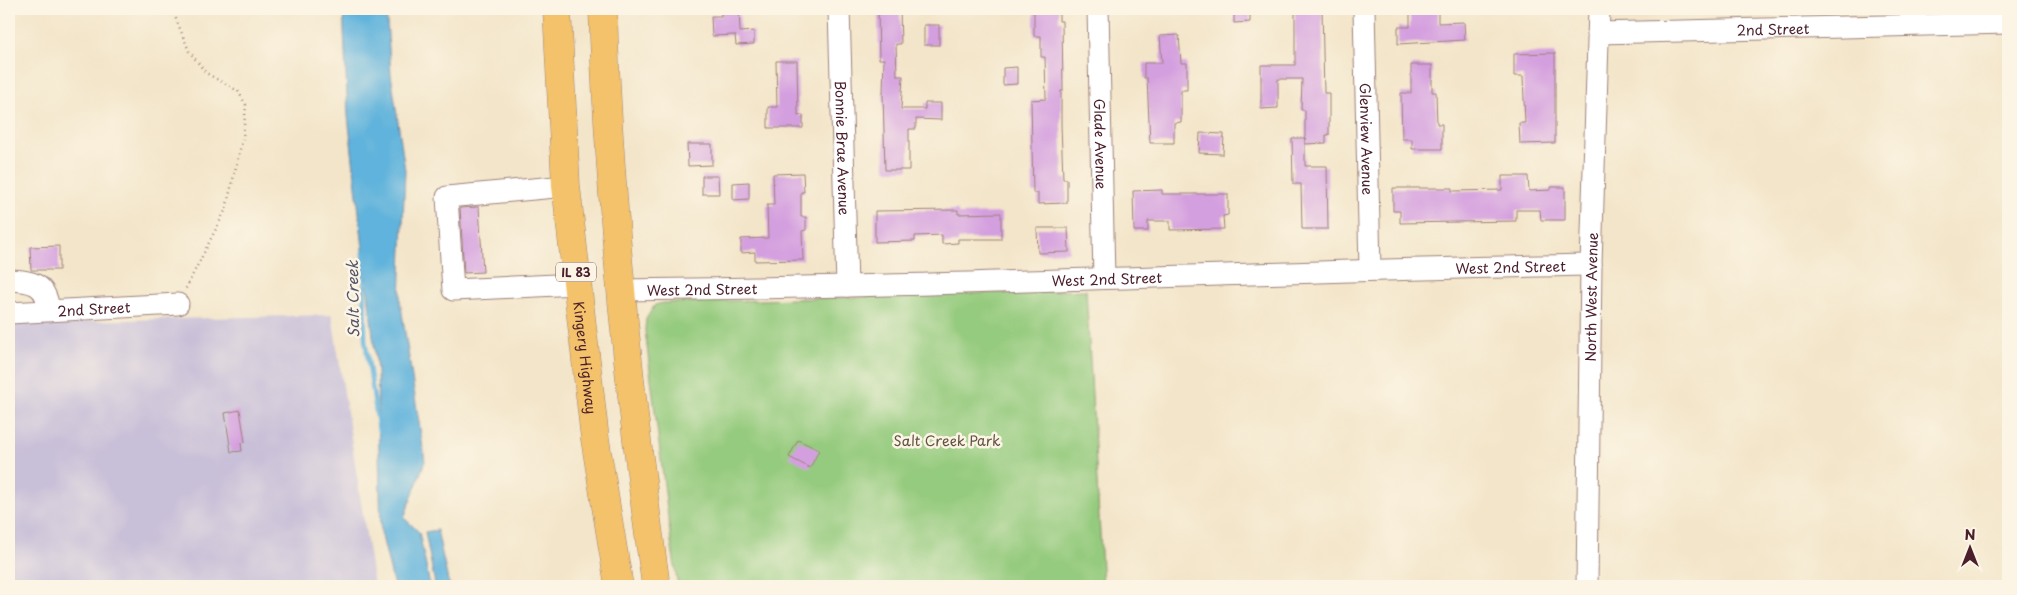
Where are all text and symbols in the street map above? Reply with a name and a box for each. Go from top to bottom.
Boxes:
street label: 2nd Street [1736,17,1810,40]
street label: Bonnie Brae Avenue [831,80,855,216]
street label: Glenview Avenue [1355,83,1379,196]
street label: Glade Avenue [1090,98,1113,190]
street label: North West Avenue [1579,232,1603,362]
street label: West 2nd Street [1455,255,1566,279]
water label: Salt Creek [340,259,364,338]
road number: IL 83 [556,262,596,282]
street label: West 2nd Street [1051,266,1163,291]
street label: West 2nd Street [647,278,758,300]
street label: 2nd Street [57,296,131,321]
street label: Kingery Highway [569,300,603,415]
park label: Salt Creek Park [893,430,1001,451]
north arrow [1944,522,1994,572]
text: N [1964,524,1976,545]

